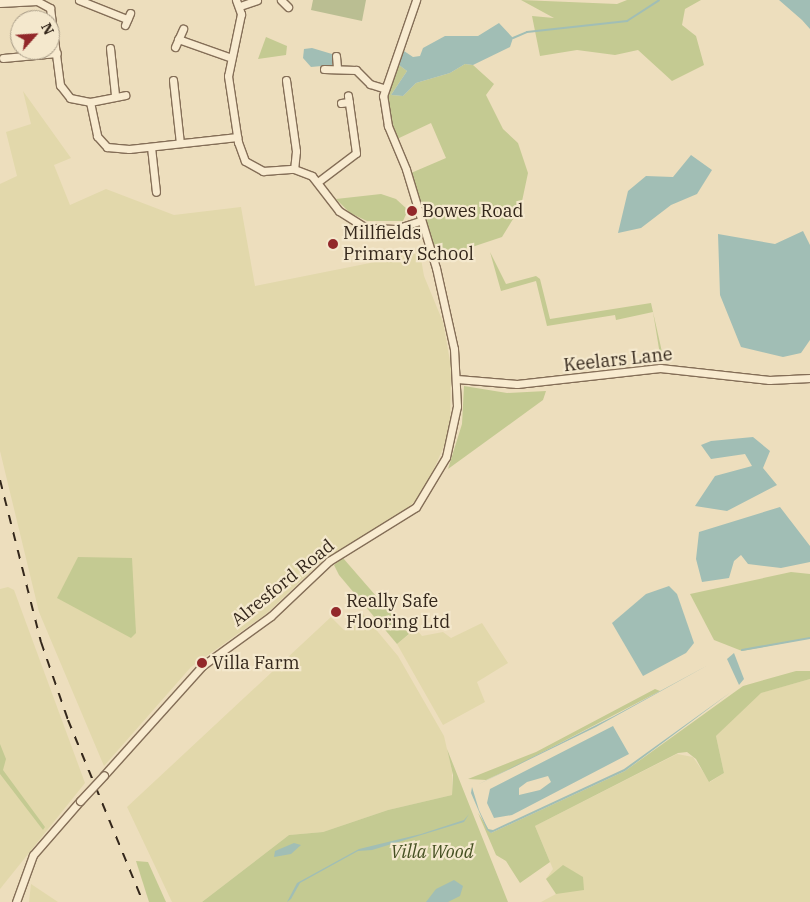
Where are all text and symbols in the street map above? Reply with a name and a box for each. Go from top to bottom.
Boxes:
north arrow [10,10,60,60]
text: N [37,20,58,38]
place label: Bowes Road [422,200,523,222]
marker: Bowes Road [406,205,418,217]
place label: Millfields Primary School [343,223,474,266]
marker: Millfields Primary School [327,238,339,250]
street label: Keelars Lane [562,344,674,376]
street label: Alresford Road [227,535,339,631]
place label: Really Safe Flooring Ltd [346,591,450,634]
marker: Really Safe Flooring Ltd [330,606,342,618]
place label: Villa Farm [212,652,300,674]
marker: Villa Farm [196,657,208,669]
park label: Villa Wood [391,841,473,863]

